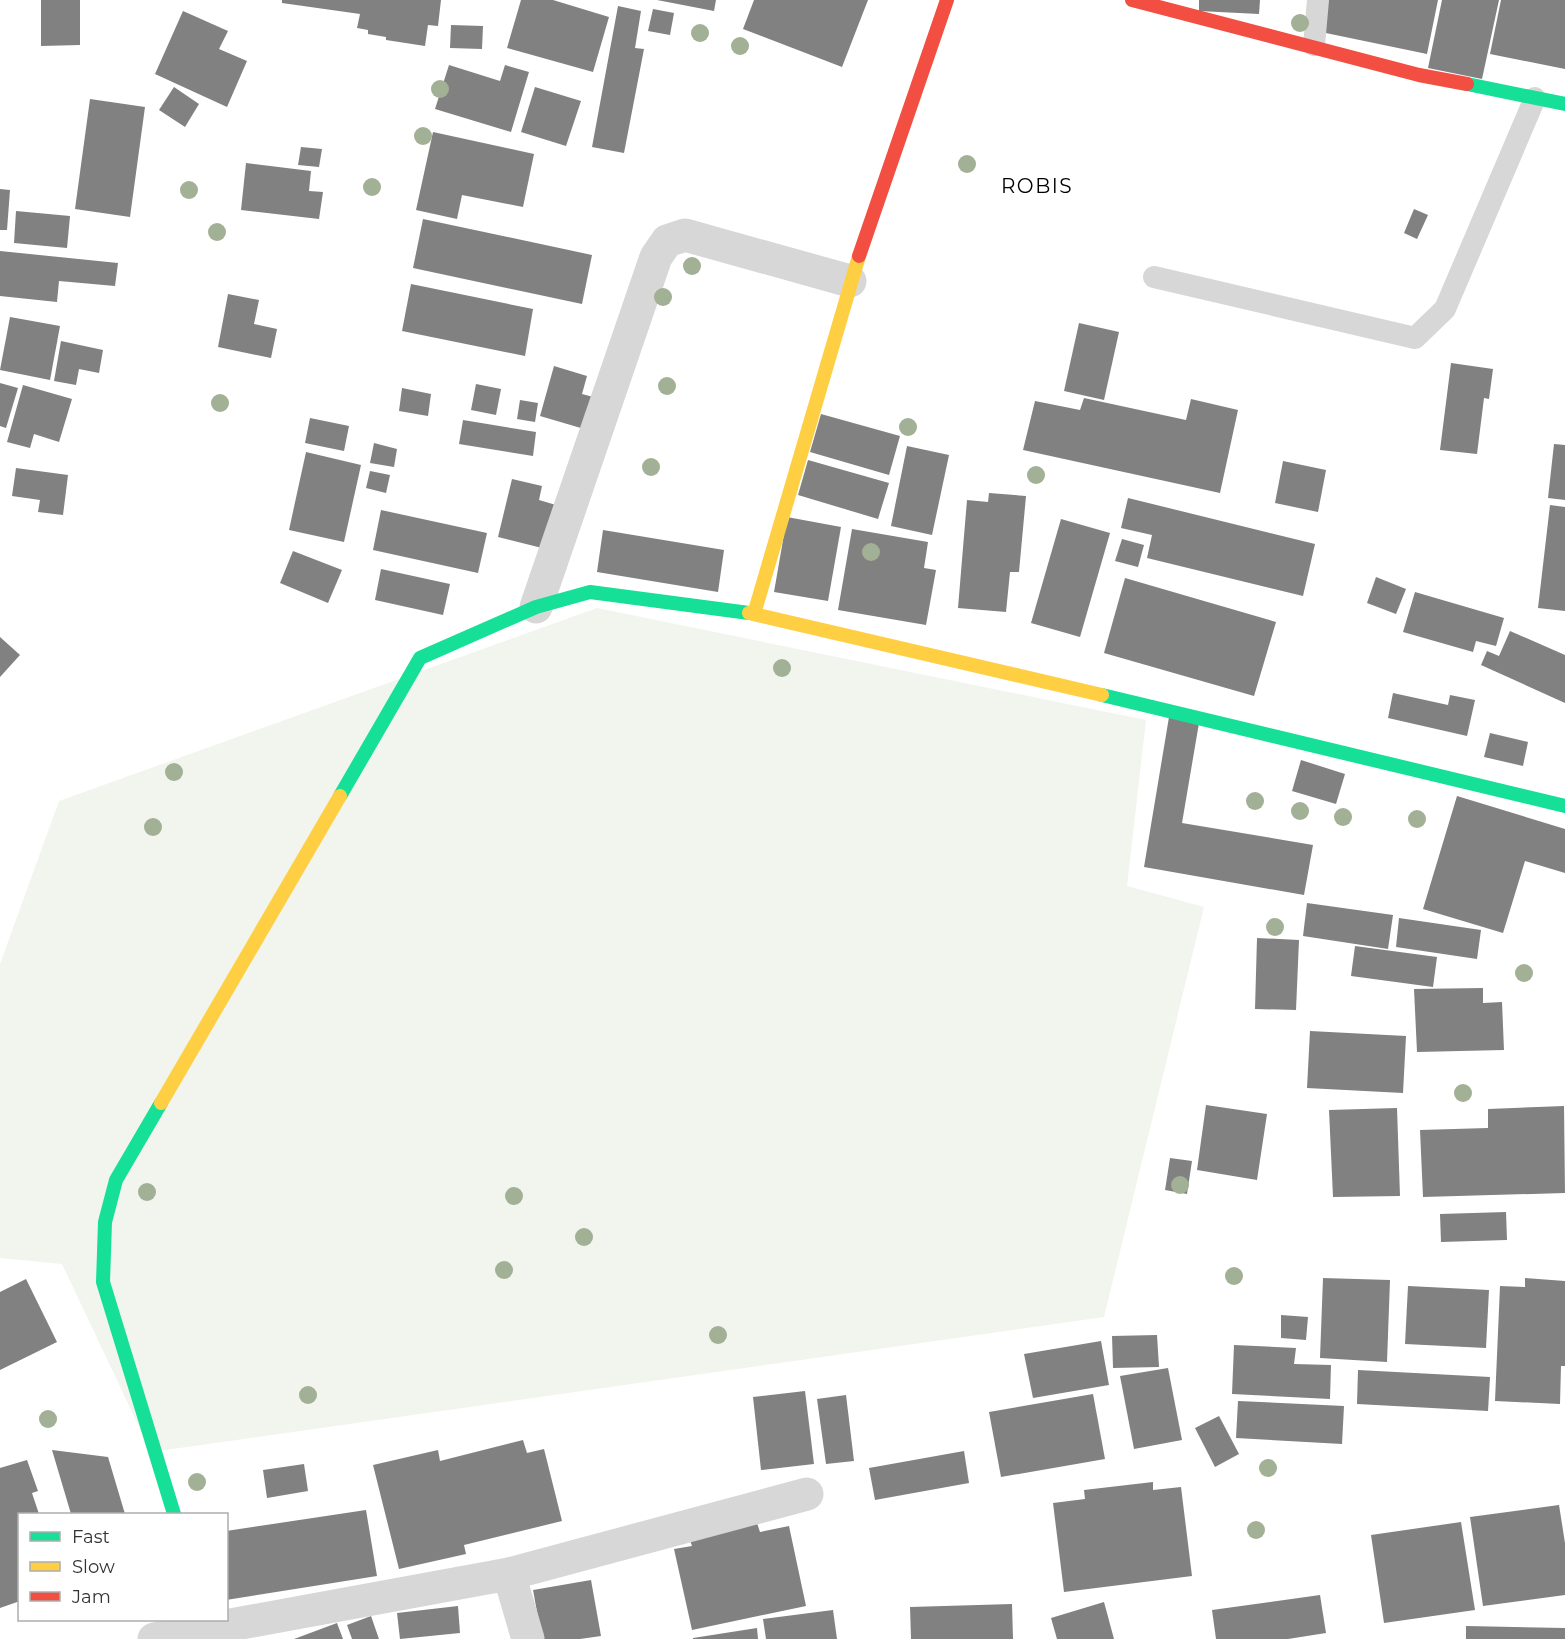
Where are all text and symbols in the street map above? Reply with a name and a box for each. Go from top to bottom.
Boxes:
district label: ROBIS [1001,174,1073,198]
legend [18,1513,228,1621]
text: Fast [72,1526,110,1548]
text: Slow [72,1556,115,1578]
text: Jam [71,1586,111,1608]

